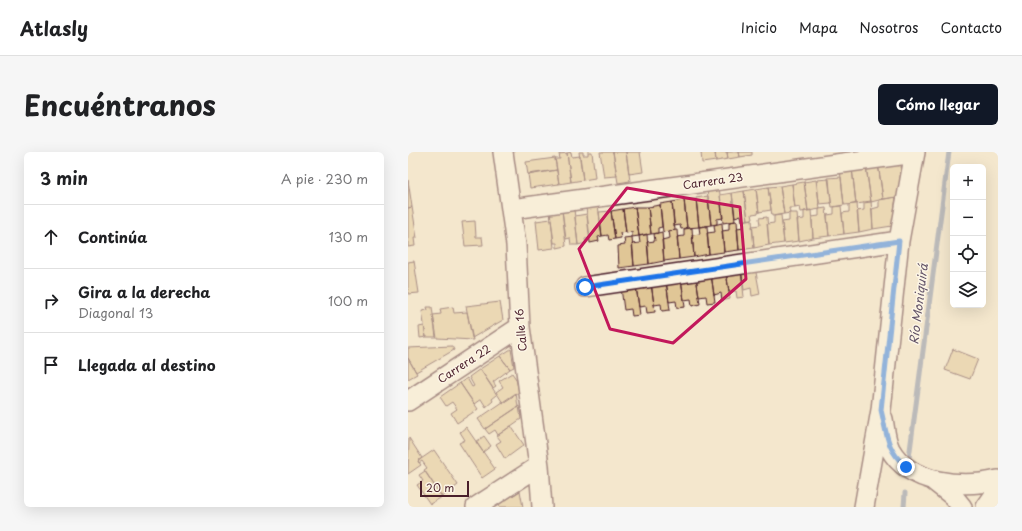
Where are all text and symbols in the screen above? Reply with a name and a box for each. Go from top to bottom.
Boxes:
text: Atlasly [20,14,88,42]
text: Inicio [741,17,777,38]
text: Mapa [799,17,837,38]
text: Nosotros [859,17,919,38]
text: Contacto [941,17,1002,38]
text: Encuéntranos [24,83,216,126]
button: Cómo llegar [878,84,998,125]
map controls [950,164,986,308]
button: + [950,164,986,200]
text: 3 min [40,165,88,191]
street label: Carrera 23 [682,168,744,193]
text: A pie · 230 m [281,169,368,188]
button: − [950,200,986,236]
text: Continúa [78,225,147,248]
icon: ahead [40,226,62,248]
text: 130 m [329,227,368,246]
button: locate [950,236,986,272]
water label: Río Moniquirá [904,262,932,345]
button: layers [950,272,986,308]
route start [576,278,594,296]
text: Gira a la derecha [78,280,210,303]
icon: right [40,290,62,312]
text: 100 m [328,291,368,310]
text: Diagonal 13 [78,303,153,322]
street label: Calle 16 [510,308,531,352]
street label: Carrera 22 [434,340,494,387]
text: Llegada al destino [78,353,216,376]
icon: arrive [40,354,62,376]
route end [897,458,915,476]
scale bar [420,479,469,498]
text: 20 m [426,479,454,496]

